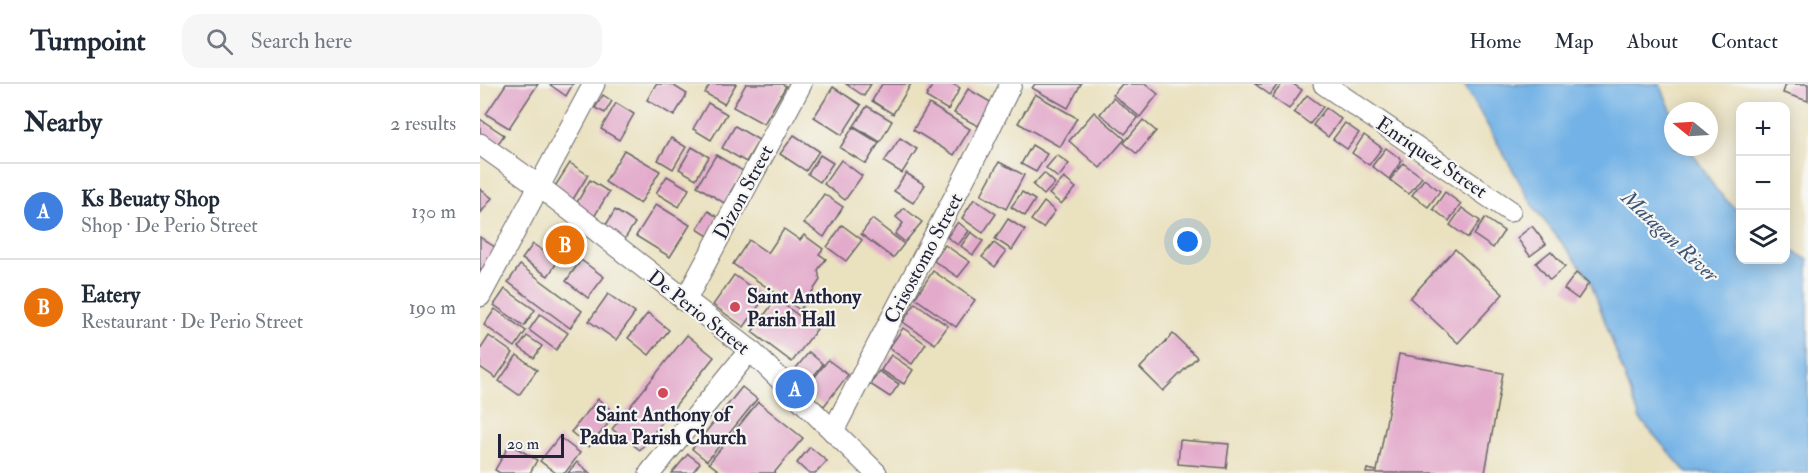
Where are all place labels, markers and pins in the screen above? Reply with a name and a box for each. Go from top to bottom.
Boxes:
pin: B [546,222,584,268]
place label: Saint Anthony Parish Hall [747,284,862,332]
marker: Saint Anthony Parish Hall [728,300,742,314]
pin: A [776,366,814,412]
marker: Saint Anthony of Padua Parish Church [656,386,670,400]
place label: Saint Anthony of Padua Parish Church [579,402,747,450]

